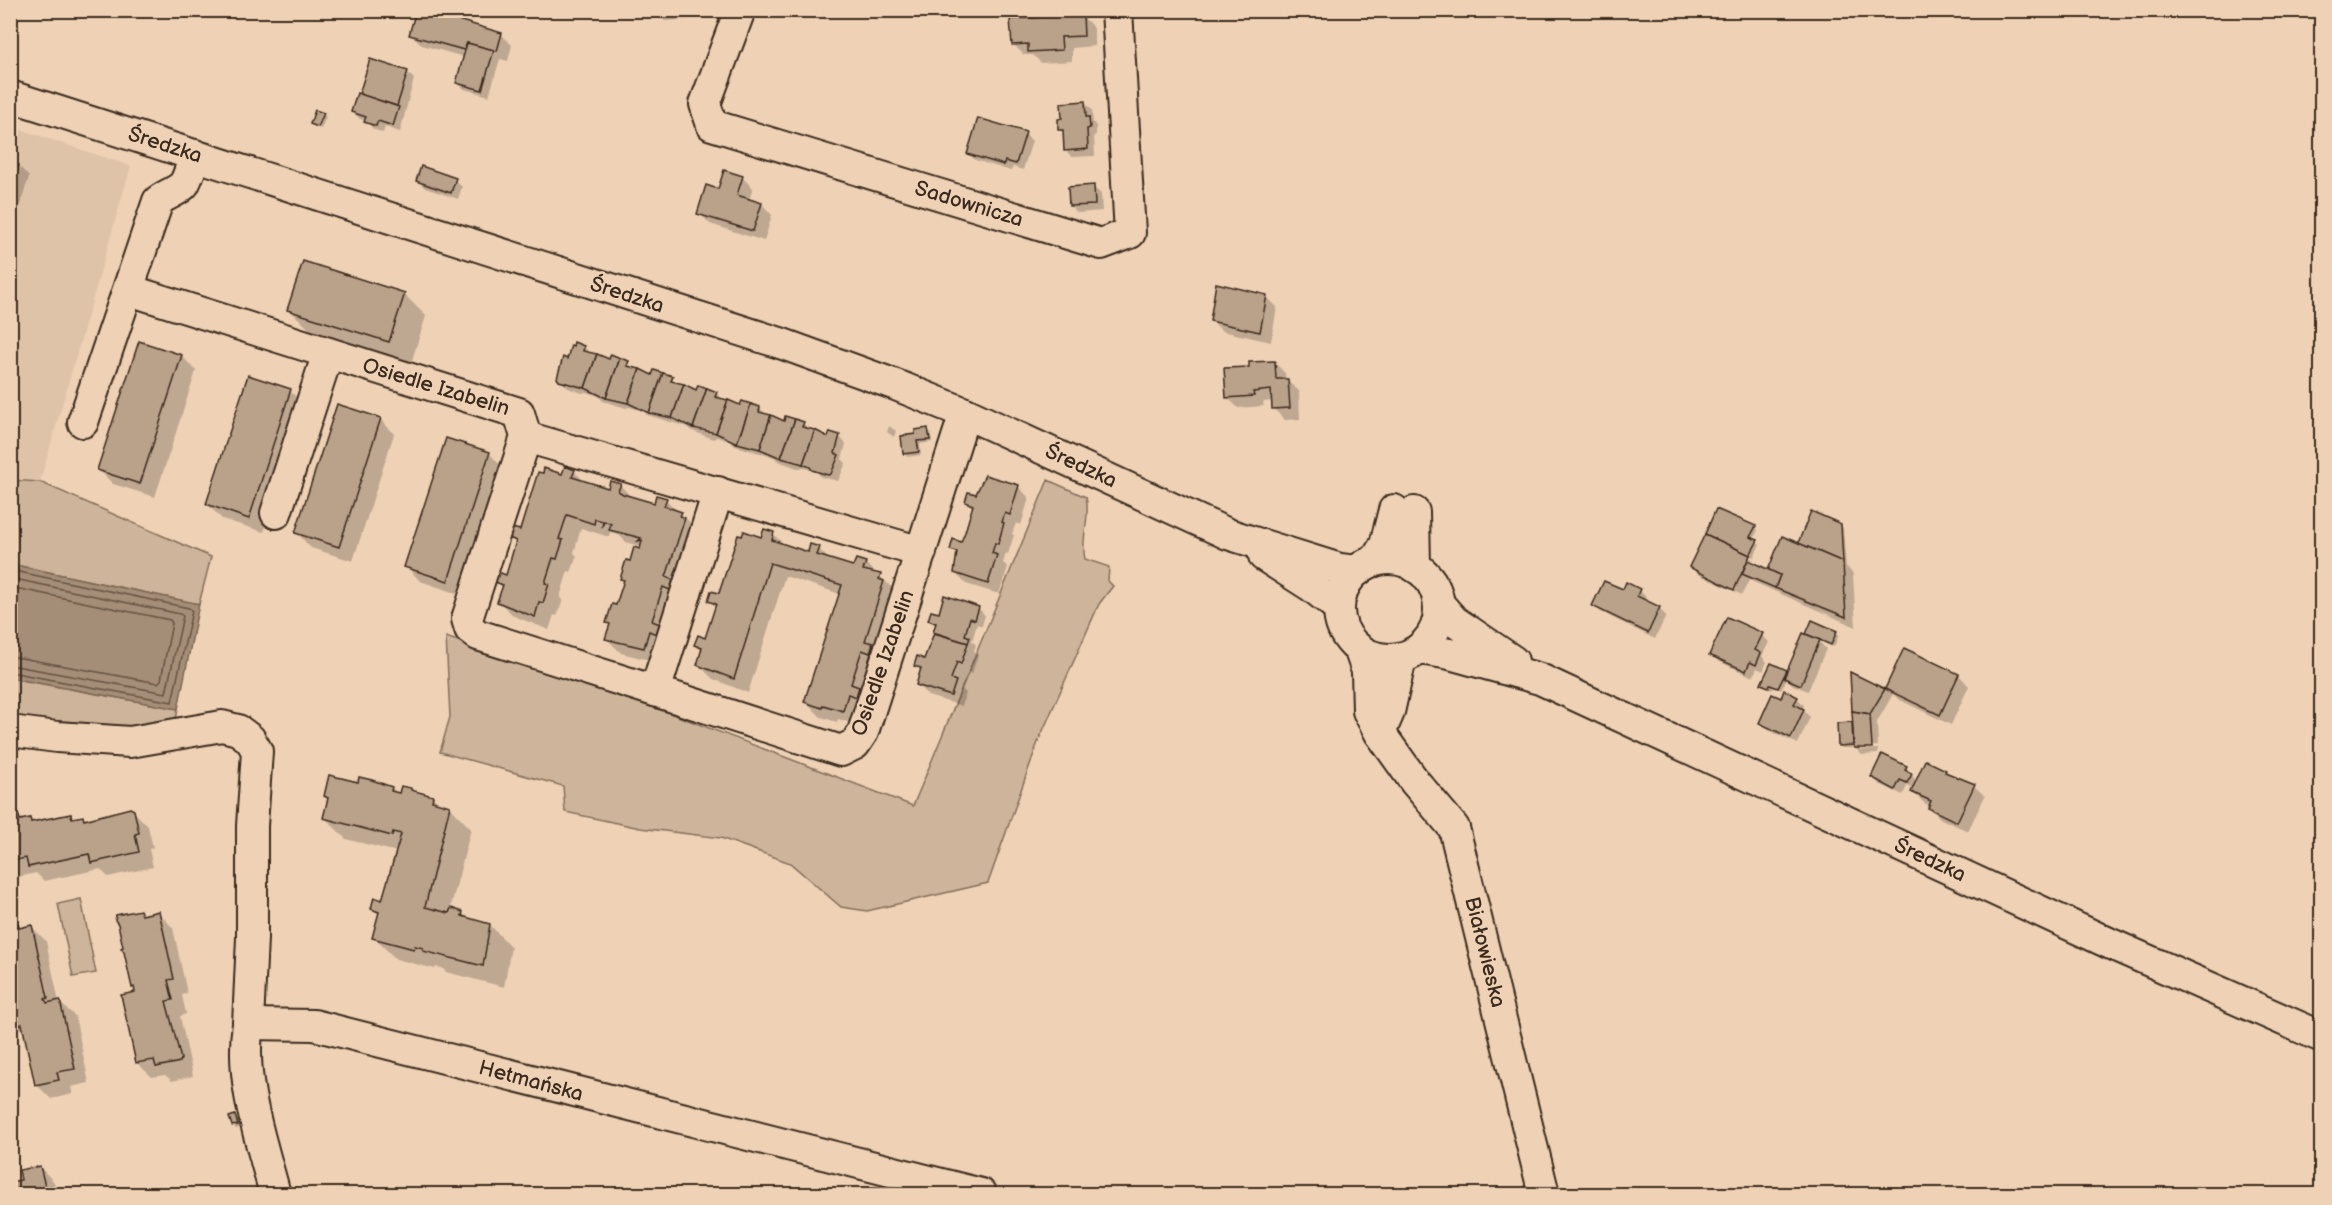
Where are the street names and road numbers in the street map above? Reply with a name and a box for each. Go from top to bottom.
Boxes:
street label: Średzka [125,121,205,169]
street label: Sadownicza [912,176,1026,232]
street label: Średzka [587,271,667,319]
street label: Osiedle Izabelin [359,353,513,421]
street label: Średzka [1041,439,1121,493]
street label: Osiedle Izabelin [846,587,920,739]
street label: Średzka [1890,833,1970,887]
street label: Białowieska [1459,894,1511,1010]
street label: Hetmańska [476,1055,586,1107]

